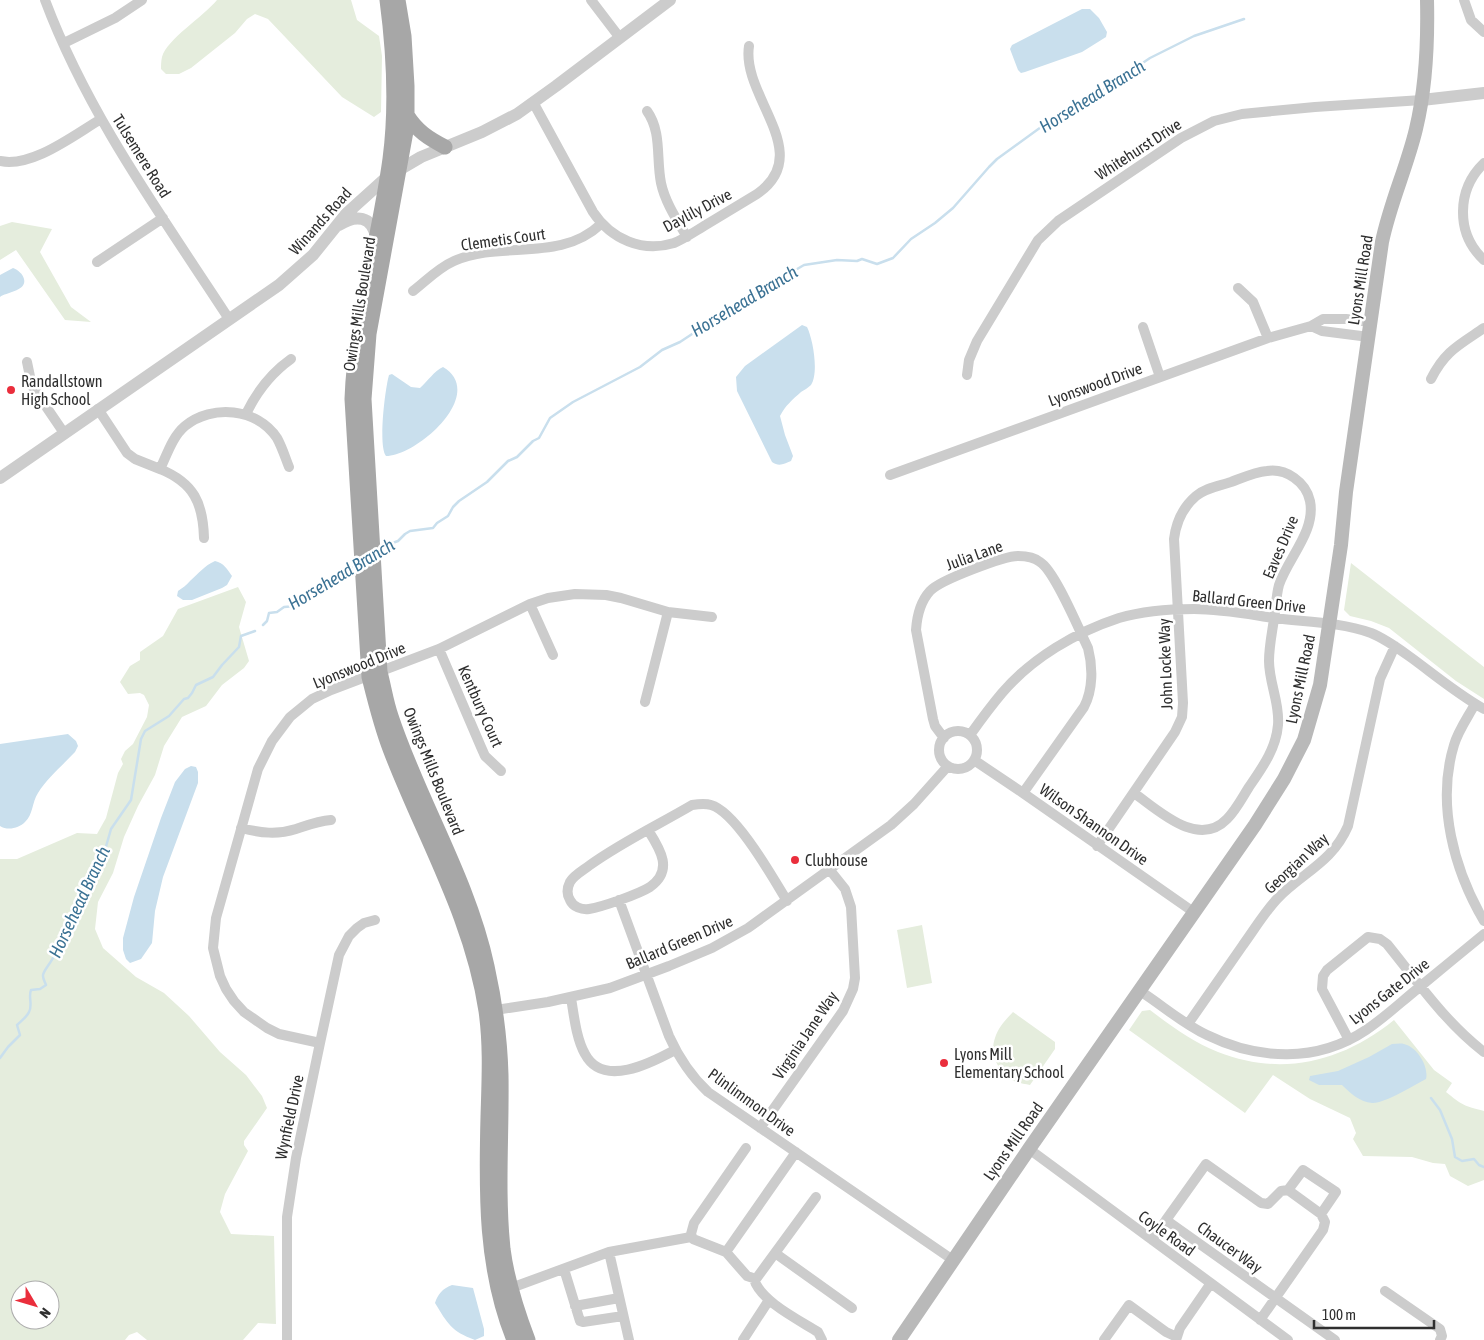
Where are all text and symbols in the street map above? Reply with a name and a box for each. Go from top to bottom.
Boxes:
water label: Horsehead Branch [1035,55,1149,137]
street label: Tulsemere Road [109,111,175,201]
street label: Whitehurst Drive [1092,115,1184,183]
street label: Winands Road [285,184,355,258]
street label: Daylily Drive [660,184,735,236]
street label: Clemetis Court [460,224,547,254]
street label: Lyons Mill Road [1344,234,1377,326]
street label: Owings Mills Boulevard [339,235,380,373]
water label: Horsehead Branch [687,261,801,341]
street label: Lyonswood Drive [1046,359,1145,410]
place label: Randallstown High School [21,372,102,409]
marker: Randallstown High School [5,384,17,396]
street label: Eaves Drive [1259,513,1301,581]
water label: Horsehead Branch [284,534,398,614]
street label: Julia Lane [943,536,1005,574]
street label: Ballard Green Drive [1191,586,1307,616]
street label: John Locke Way [1154,618,1177,710]
street label: Lyons Mill Road [1282,633,1319,726]
street label: Lyonswood Drive [310,638,408,693]
street label: Kentbury Court [454,662,507,750]
street label: Owings Mills Boulevard [399,705,468,838]
street label: Wilson Shannon Drive [1036,780,1152,868]
street label: Georgian Way [1260,829,1333,898]
water label: Horsehead Branch [44,843,114,961]
place label: Clubhouse [805,851,868,869]
marker: Clubhouse [789,854,801,866]
street label: Ballard Green Drive [623,911,735,973]
street label: Lyons Gate Drive [1346,954,1433,1028]
street label: Virginia Jane Way [769,987,842,1083]
place label: Lyons Mill Elementary School [954,1045,1065,1082]
marker: Lyons Mill Elementary School [938,1057,950,1069]
street label: Plinlimmon Drive [705,1064,799,1140]
street label: Wynfield Drive [271,1073,308,1161]
street label: Lyons Mill Road [980,1099,1047,1184]
street label: Coyle Road [1135,1207,1199,1260]
street label: Chaucer Way [1194,1218,1266,1277]
north arrow [10,1280,60,1330]
scale bar [1314,1298,1434,1330]
text: N [36,1305,54,1321]
text: 100 m [1322,1306,1356,1323]

